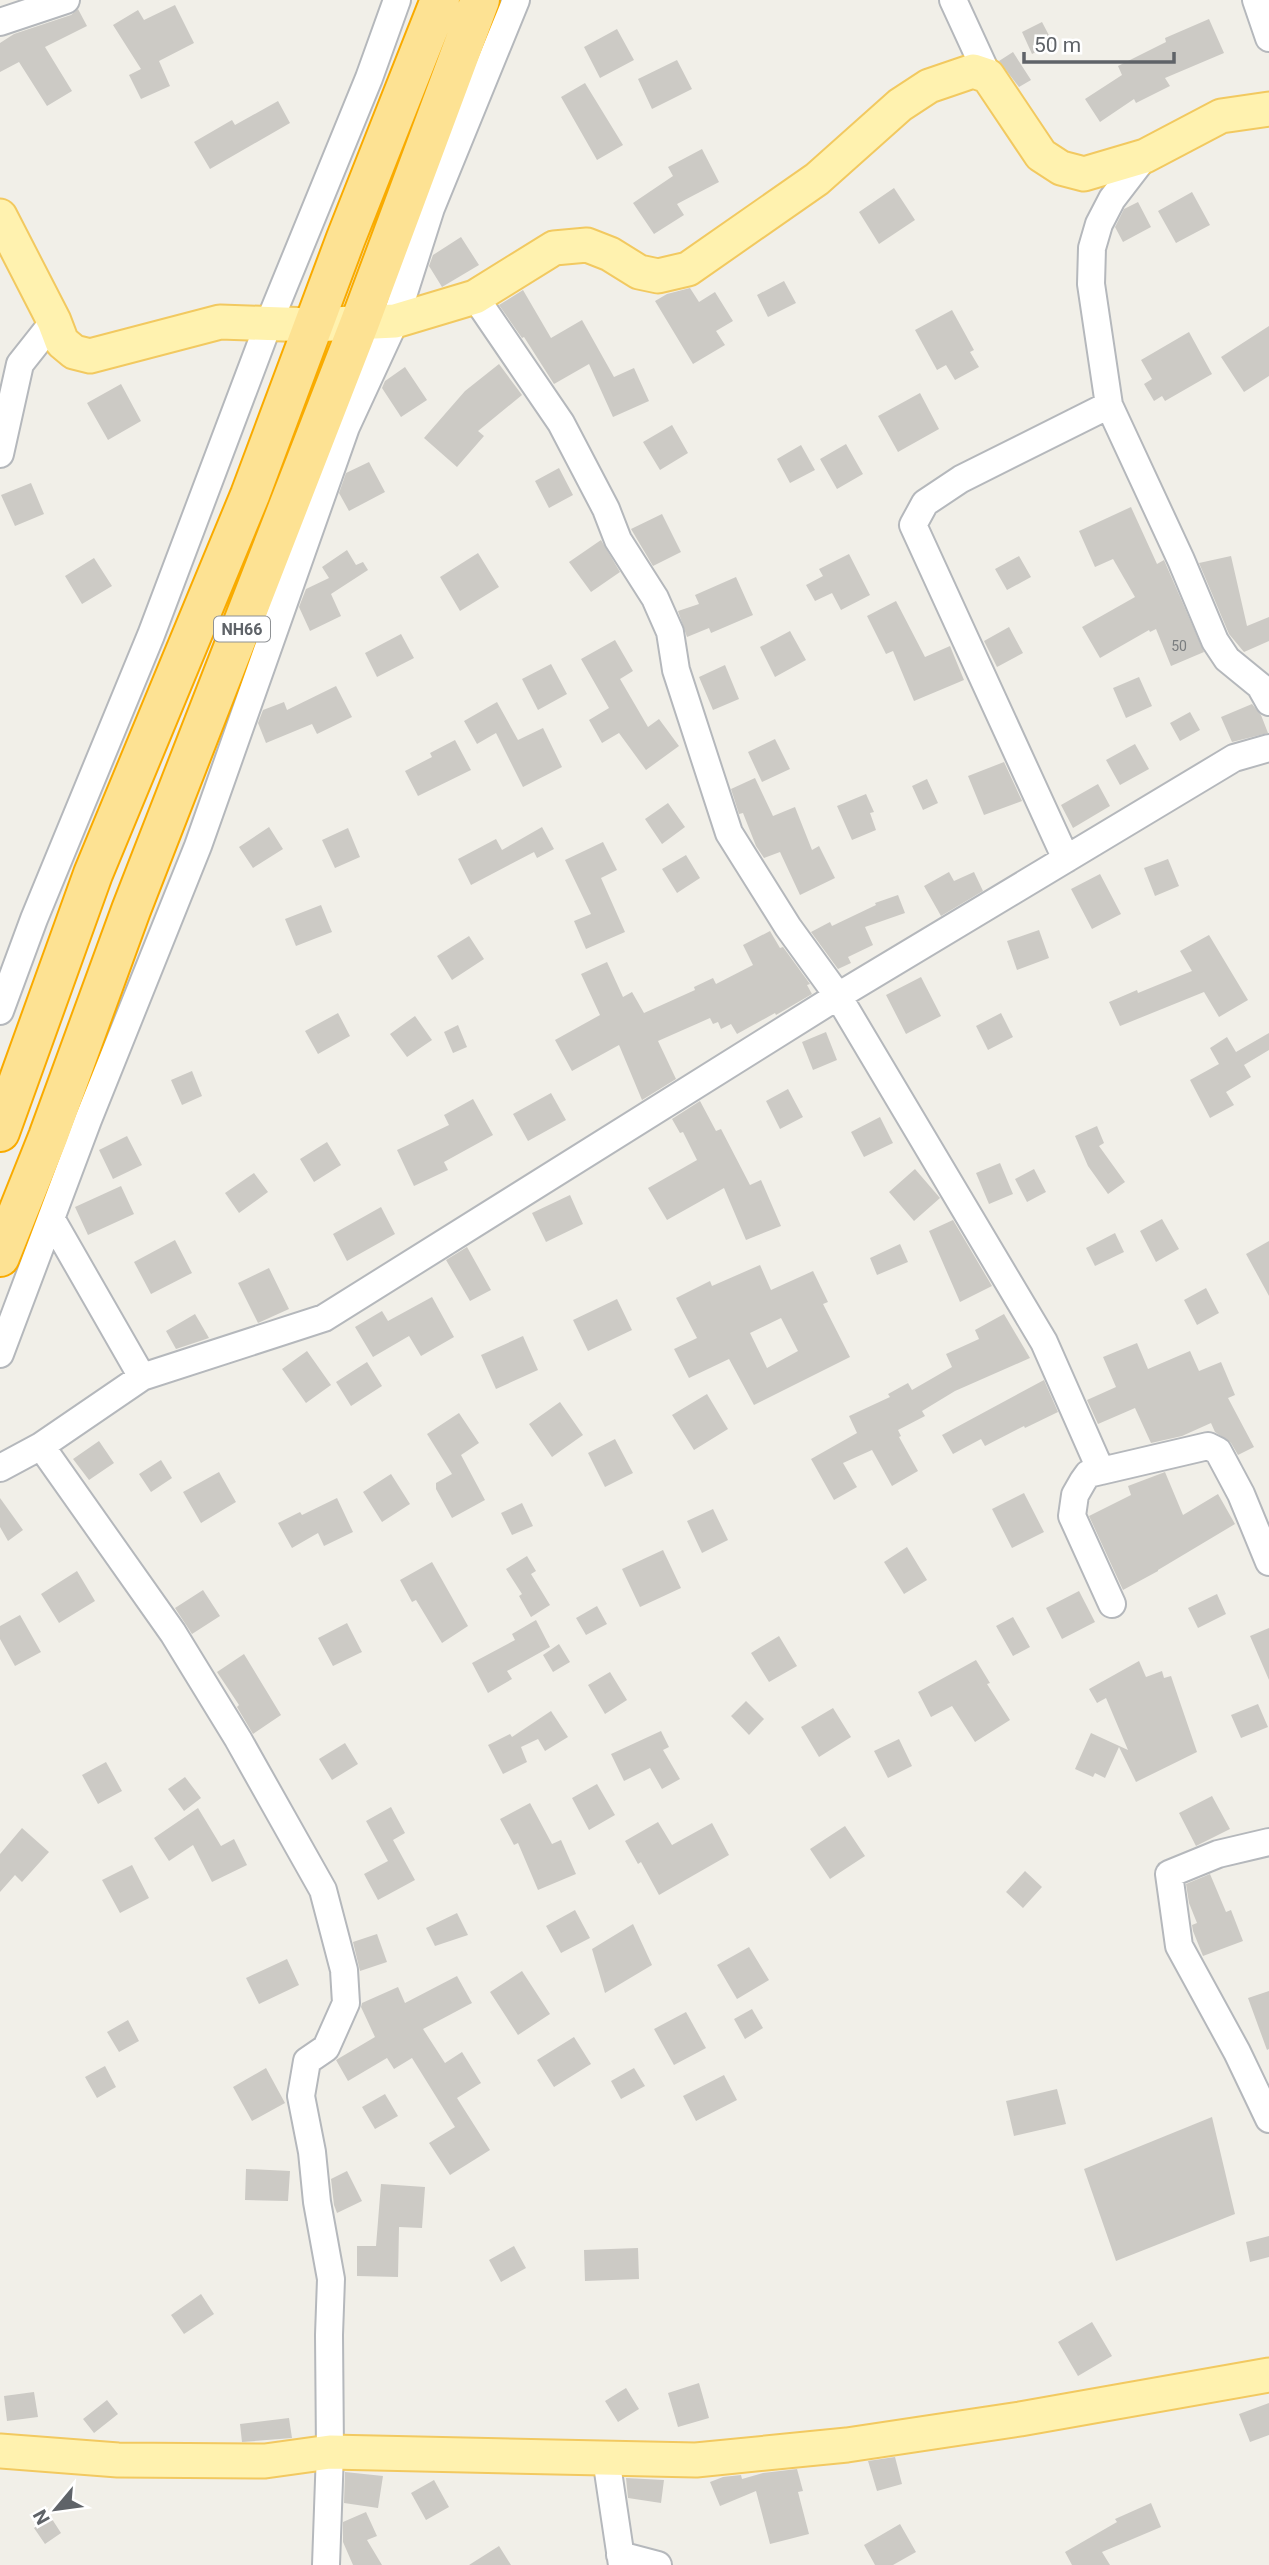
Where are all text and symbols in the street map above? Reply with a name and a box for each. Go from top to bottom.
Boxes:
scale bar [1024,21,1174,65]
text: 50 m [1034,33,1081,57]
road number: NH66 [214,616,270,642]
house number: 50 [1171,638,1187,654]
north arrow [21,2474,91,2544]
text: N [28,2506,55,2528]

